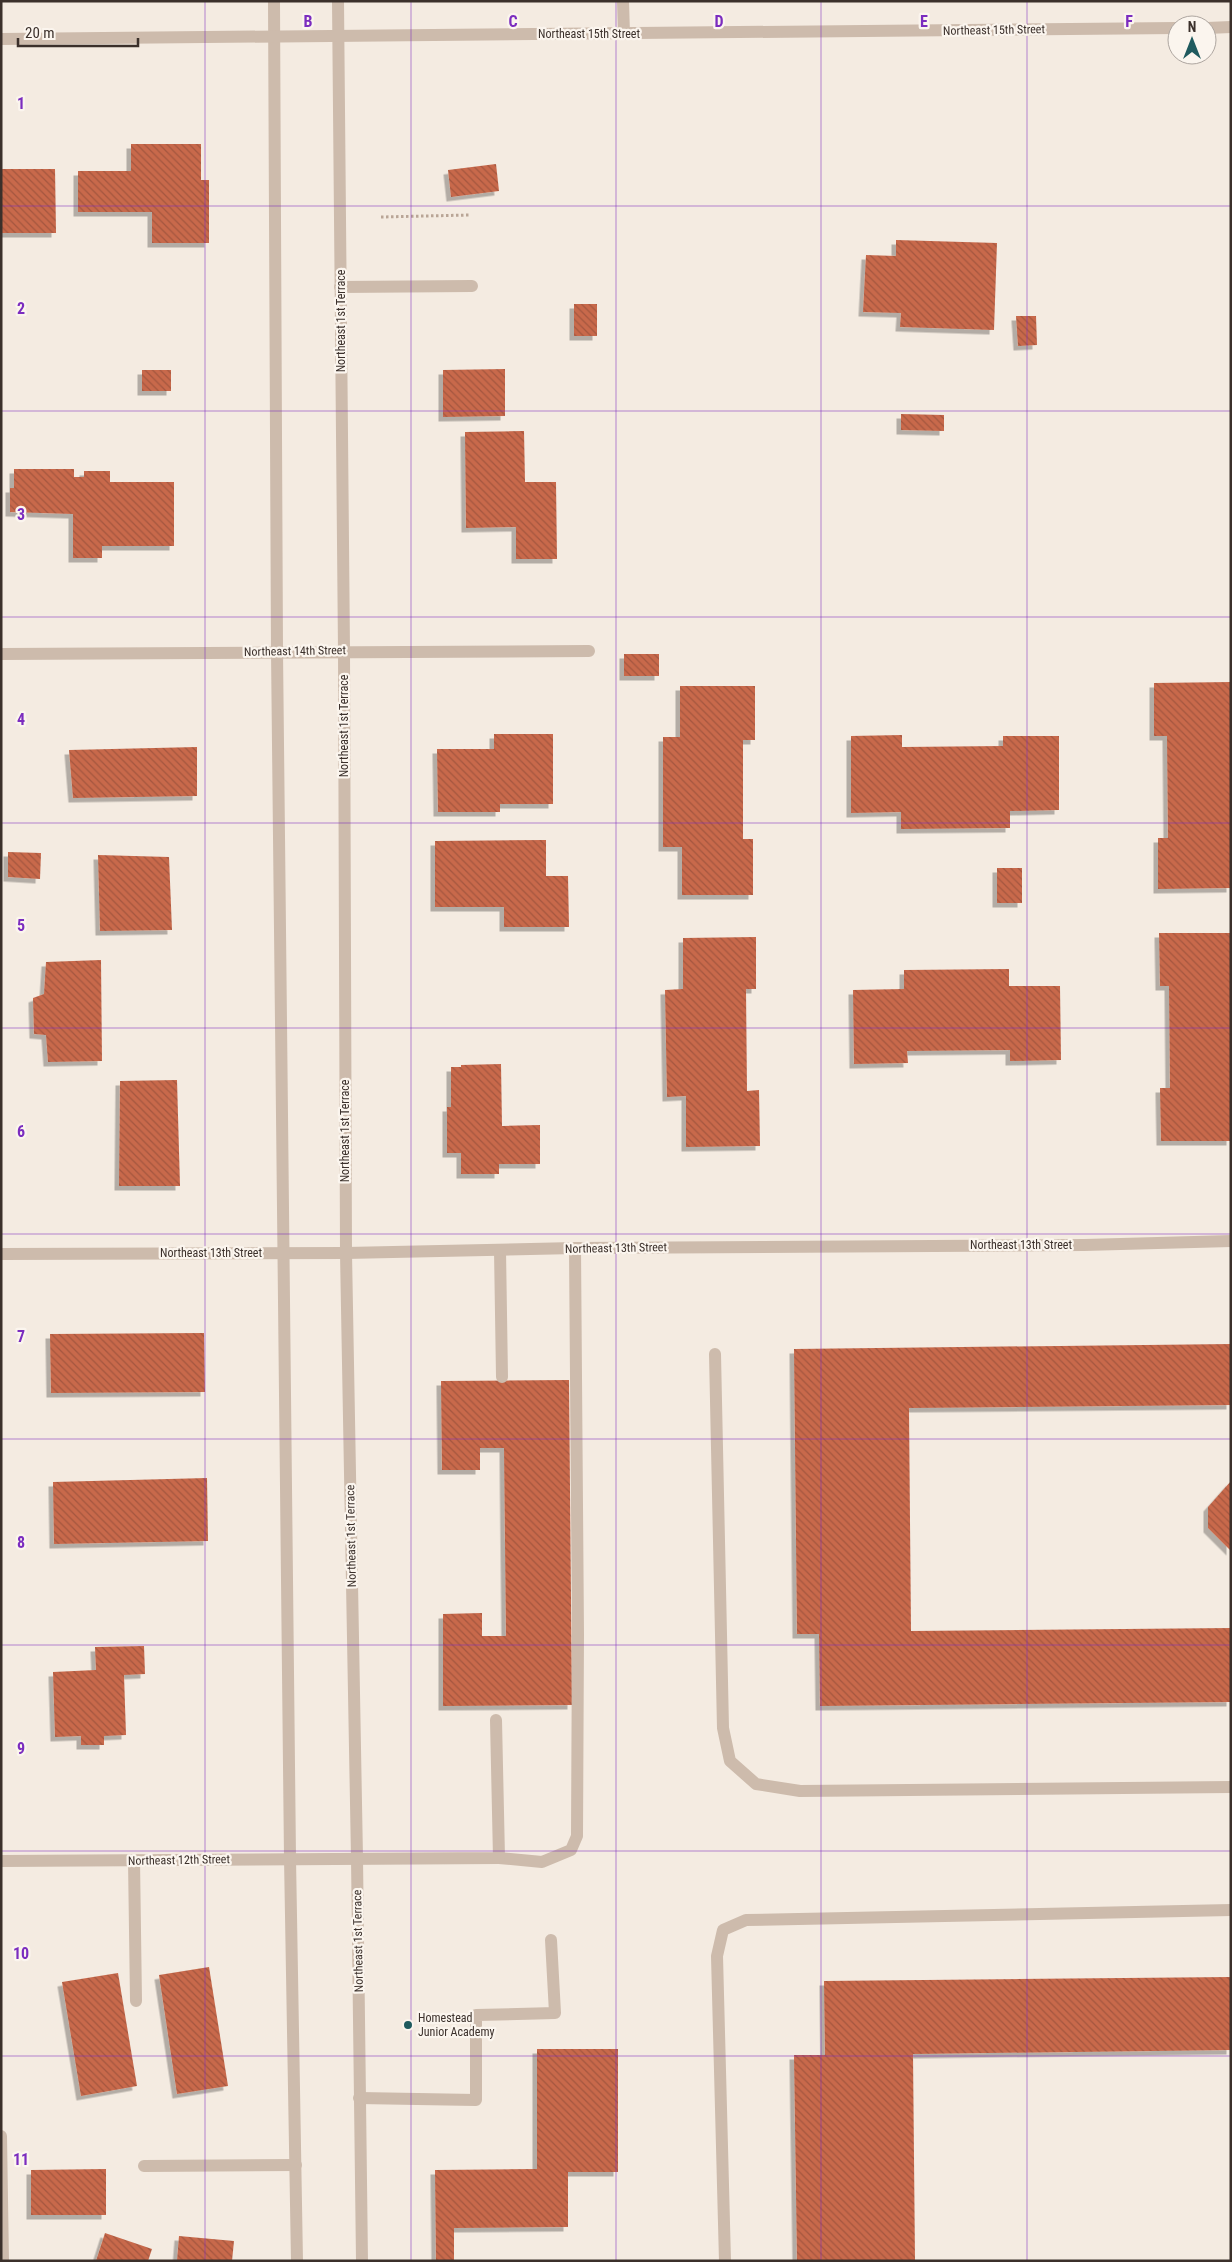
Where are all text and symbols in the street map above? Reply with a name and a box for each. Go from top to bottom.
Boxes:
text: B [304,12,313,31]
text: C [508,12,518,31]
text: D [714,12,724,31]
text: E [920,12,928,31]
text: F [1125,12,1133,31]
scale bar [18,15,138,47]
north arrow [1167,15,1217,65]
text: N [1188,19,1196,35]
street label: Northeast 15th Street [943,22,1046,38]
text: 20 m [25,24,55,42]
street label: Northeast 15th Street [538,27,640,41]
text: 1 [17,94,25,113]
street label: Northeast 1st Terrace [334,269,348,372]
text: 2 [17,299,25,318]
text: 3 [17,505,25,524]
street label: Northeast 14th Street [244,643,347,659]
street label: Northeast 1st Terrace [337,674,351,777]
text: 4 [17,710,25,729]
text: 5 [17,916,25,935]
street label: Northeast 1st Terrace [338,1079,352,1182]
text: 6 [17,1122,25,1141]
street label: Northeast 13th Street [970,1238,1072,1252]
street label: Northeast 13th Street [565,1240,668,1256]
street label: Northeast 13th Street [160,1246,262,1260]
text: 7 [17,1327,25,1346]
street label: Northeast 1st Terrace [343,1484,359,1587]
text: 8 [17,1533,25,1552]
text: 9 [17,1739,25,1758]
street label: Northeast 12th Street [128,1852,231,1868]
street label: Northeast 1st Terrace [350,1889,366,1992]
text: 10 [13,1944,29,1963]
place label: Homestead Junior Academy [418,2011,494,2039]
marker: Homestead Junior Academy [402,2019,414,2031]
text: 11 [13,2150,29,2169]

